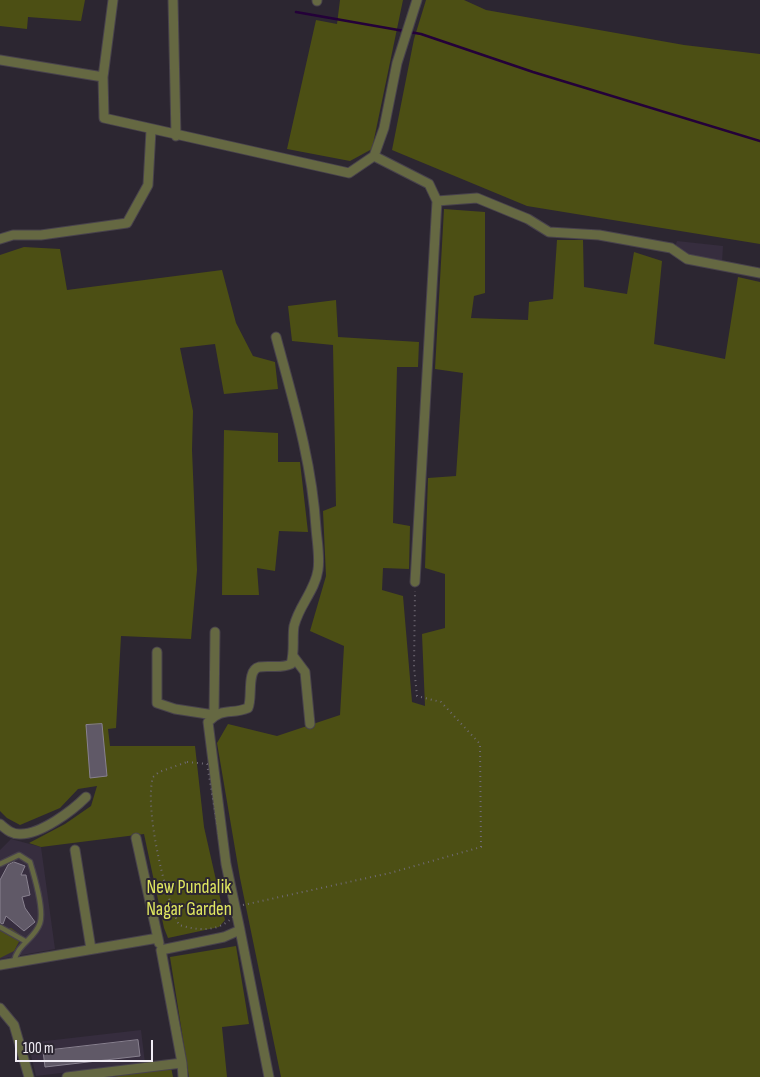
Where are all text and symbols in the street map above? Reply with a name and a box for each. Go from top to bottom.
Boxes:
park label: New Pundalik Nagar Garden [146,877,232,921]
scale bar [18,1030,155,1062]
text: 100 m [23,1039,54,1058]

